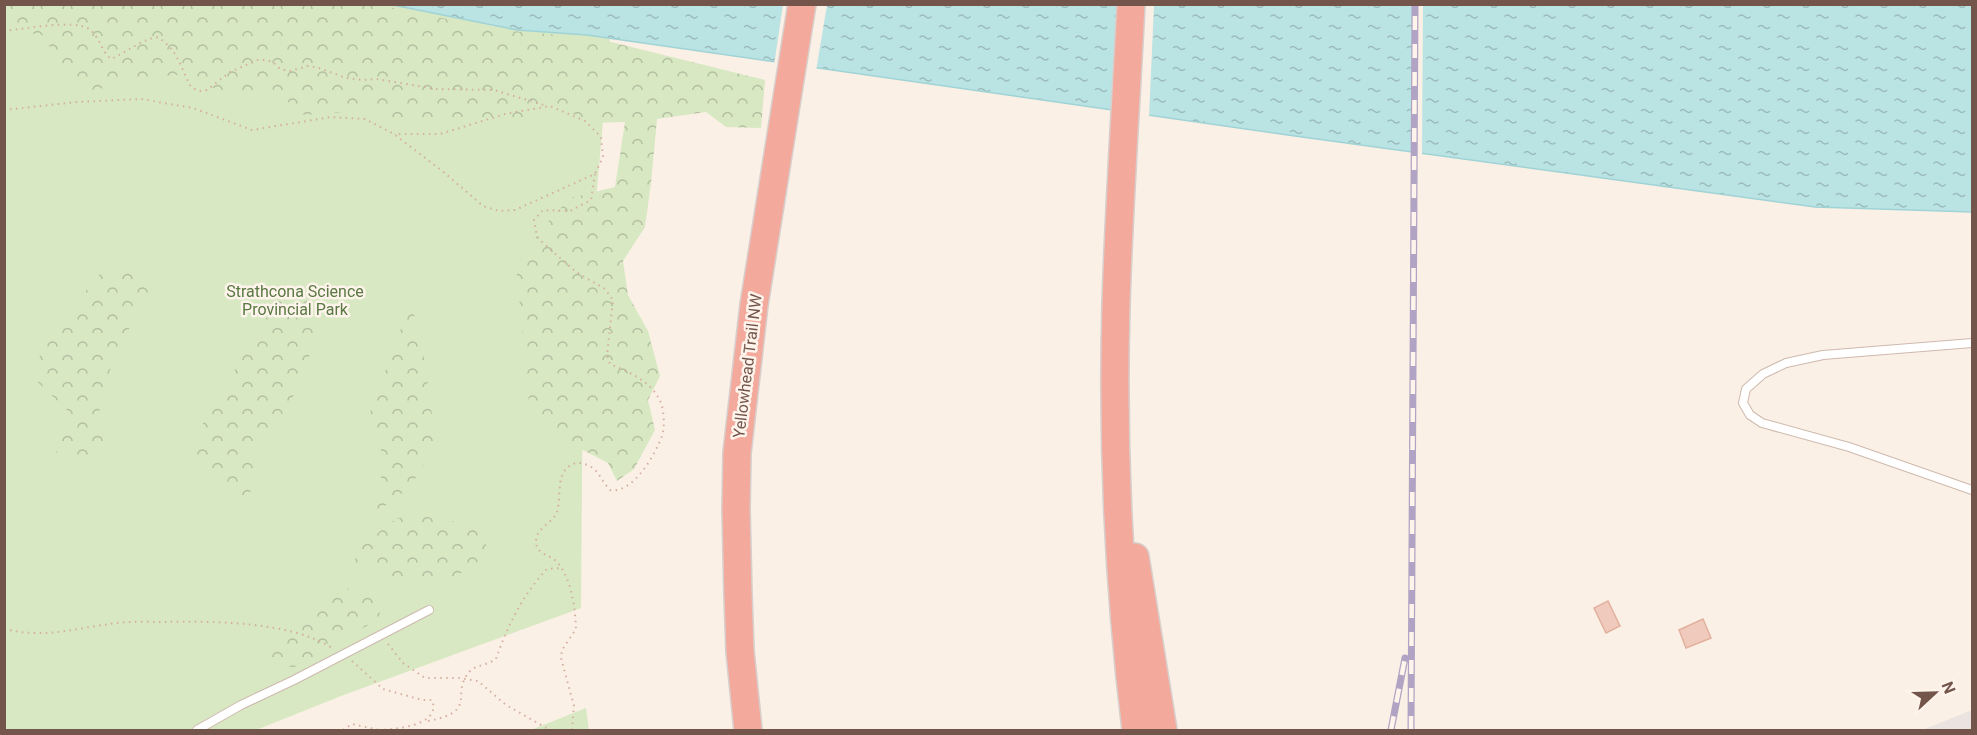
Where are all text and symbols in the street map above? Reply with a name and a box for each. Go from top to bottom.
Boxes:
park label: Strathcona Science Provincial Park [226,282,364,319]
street label: Yellowhead Trail NW [729,293,766,439]
north arrow [1905,663,1965,723]
text: N [1938,679,1959,696]

